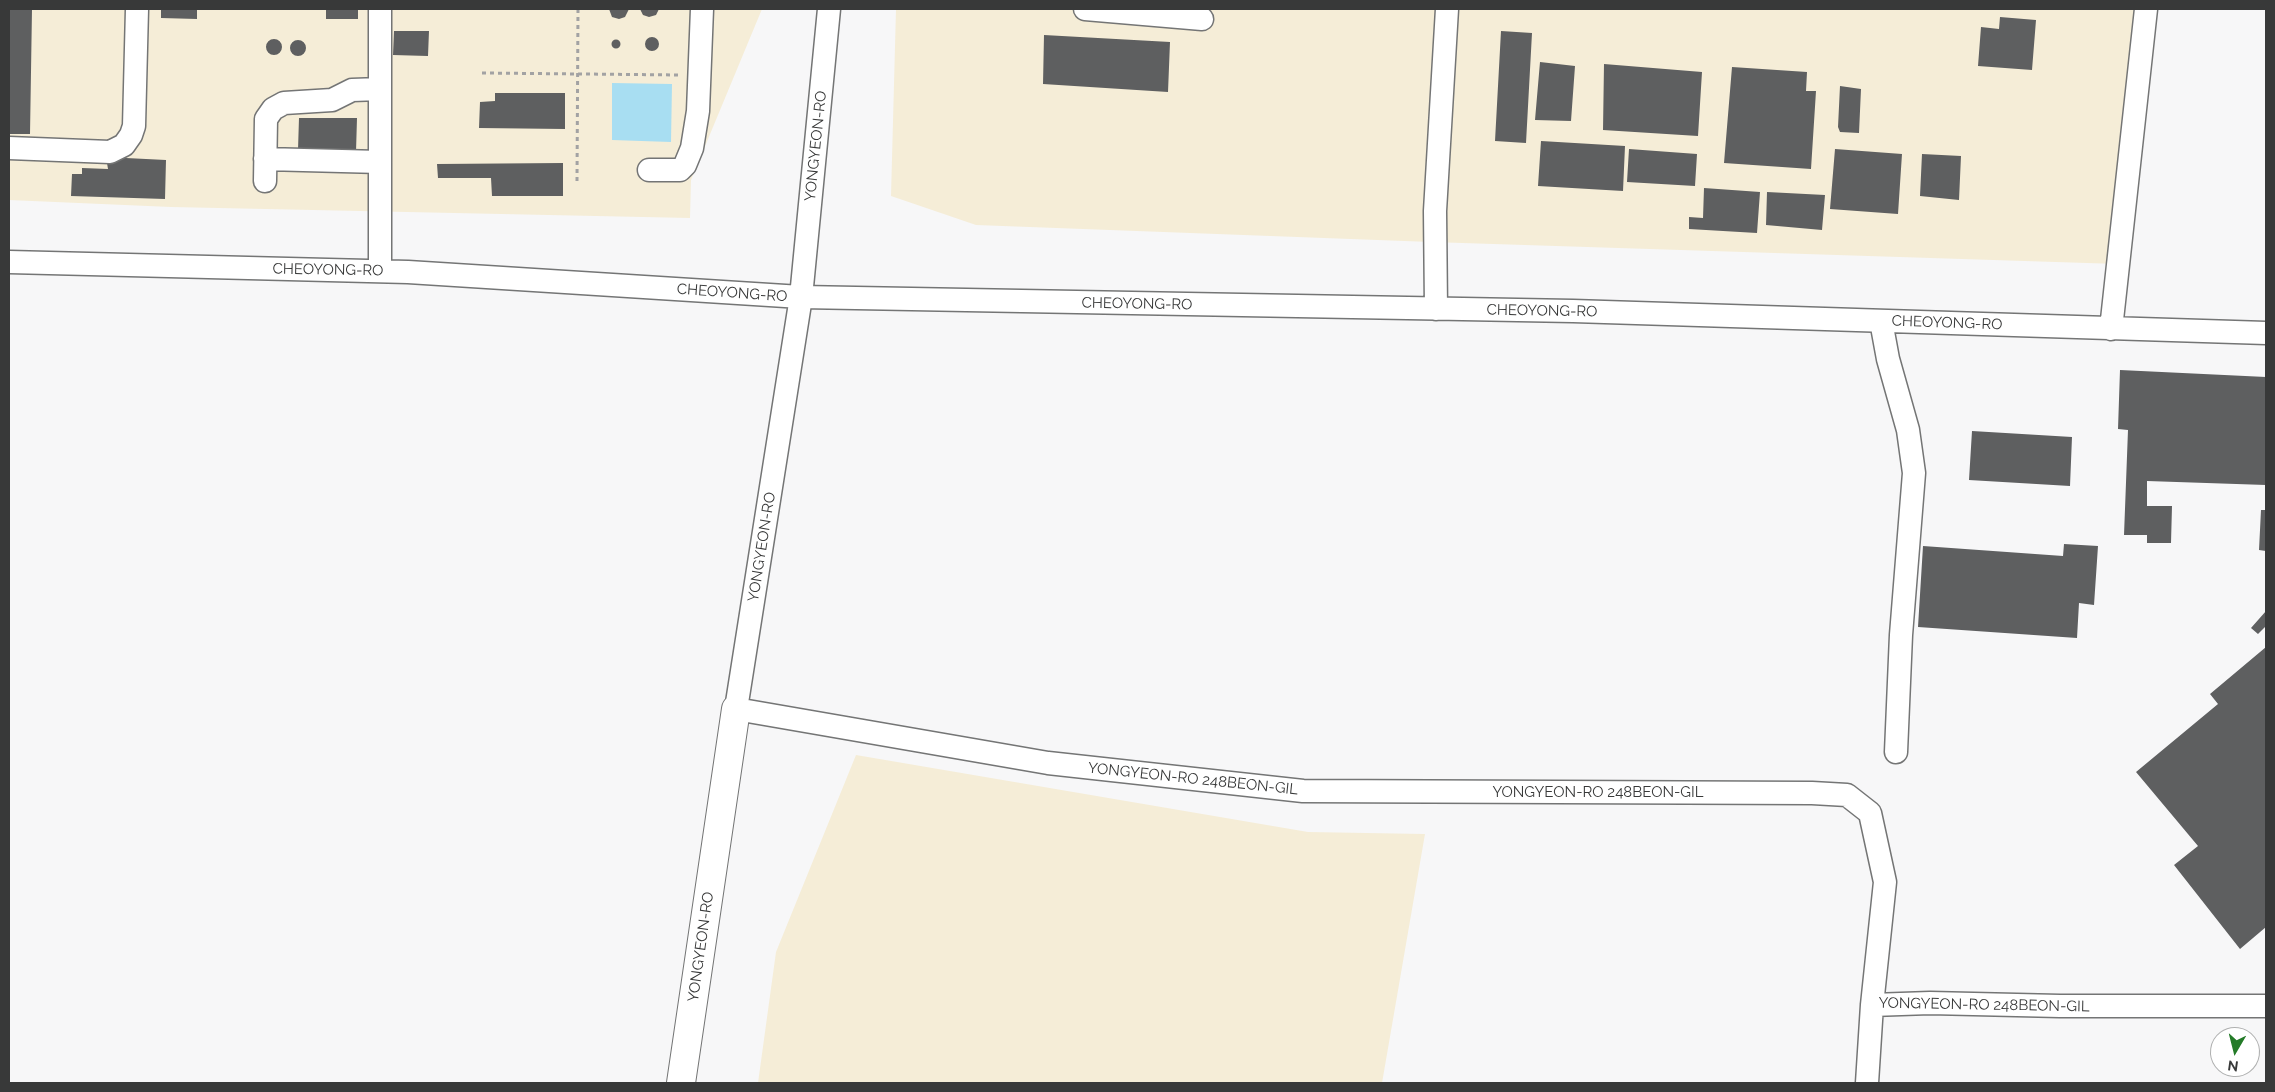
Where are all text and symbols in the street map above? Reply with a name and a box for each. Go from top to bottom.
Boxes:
street label: YONGYEON-RO [801,90,831,202]
street label: CHEOYONG-RO [272,260,384,280]
street label: CHEOYONG-RO [676,280,788,306]
street label: CHEOYONG-RO [1081,294,1193,314]
street label: CHEOYONG-RO [1486,301,1598,321]
street label: CHEOYONG-RO [1891,312,2003,334]
street label: YONGYEON-RO [744,491,780,603]
street label: YONGYEON-RO 248BEON-GIL [1087,759,1299,799]
street label: YONGYEON-RO 248BEON-GIL [1492,783,1704,801]
street label: YONGYEON-RO [684,891,718,1003]
street label: YONGYEON-RO 248BEON-GIL [1878,994,2090,1016]
north arrow [2210,1027,2260,1077]
text: N [2227,1057,2239,1075]

